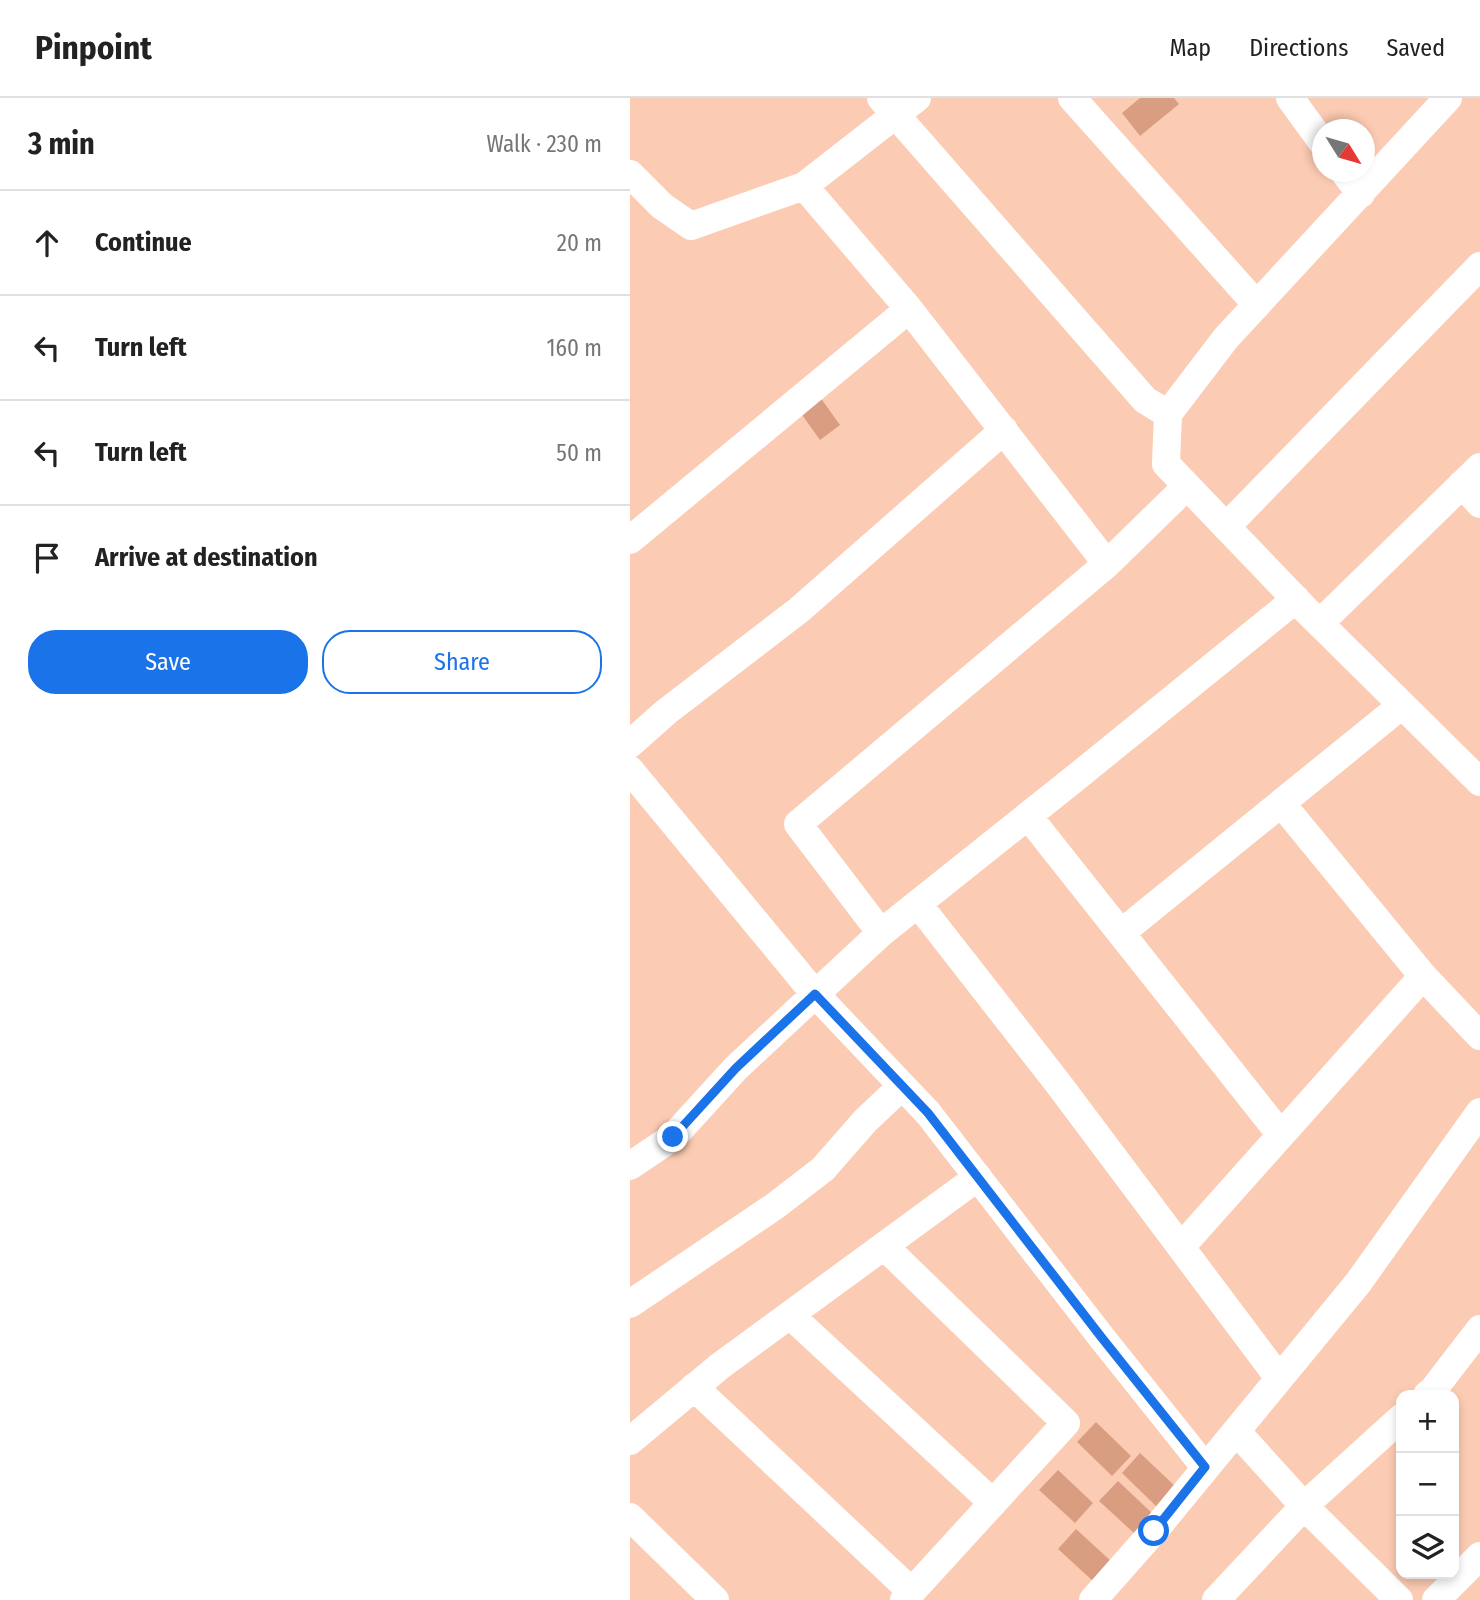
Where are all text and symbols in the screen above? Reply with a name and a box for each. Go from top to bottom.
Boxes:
text: Pinpoint [35,28,152,68]
text: Map [1170,34,1211,62]
text: Directions [1249,34,1348,62]
text: Saved [1386,34,1445,62]
north arrow [1312,119,1375,182]
text: 3 min [28,126,95,162]
text: Walk · 230 m [486,130,602,158]
icon: ahead [28,224,66,262]
text: Continue [95,227,192,258]
text: 20 m [557,229,602,257]
icon: left [28,329,66,367]
text: Turn left [95,332,187,363]
text: 160 m [547,334,602,362]
icon: left [28,434,66,472]
text: Turn left [95,437,187,468]
text: 50 m [556,439,602,467]
icon: arrive [28,539,66,577]
text: Arrive at destination [95,542,318,573]
button: Save [28,630,308,694]
button: Share [322,630,602,694]
route end [657,1121,688,1152]
map controls [1396,1390,1459,1579]
button: + [1396,1390,1459,1453]
button: − [1396,1453,1459,1516]
route start [1138,1515,1169,1546]
button: layers [1396,1516,1459,1579]

